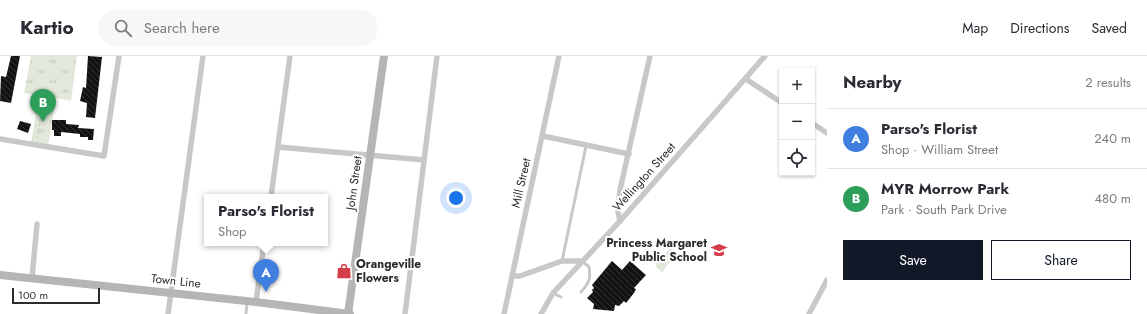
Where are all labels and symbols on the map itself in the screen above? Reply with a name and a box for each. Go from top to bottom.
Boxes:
pin: B [30,89,56,122]
street label: Wellington Street [608,139,680,215]
street label: John Street [341,155,367,213]
street label: Mill Street [507,156,535,210]
your location [446,188,466,208]
place label: Princess Margaret Public School [606,234,707,266]
school or university icon: Princess Margaret Public School [710,241,728,259]
place label: Orangeville Flowers [356,255,421,287]
pin: A [253,259,279,292]
shop icon: Orangeville Flowers [335,262,353,280]
street label: Town Line [150,269,202,293]
scale bar [12,286,100,305]

